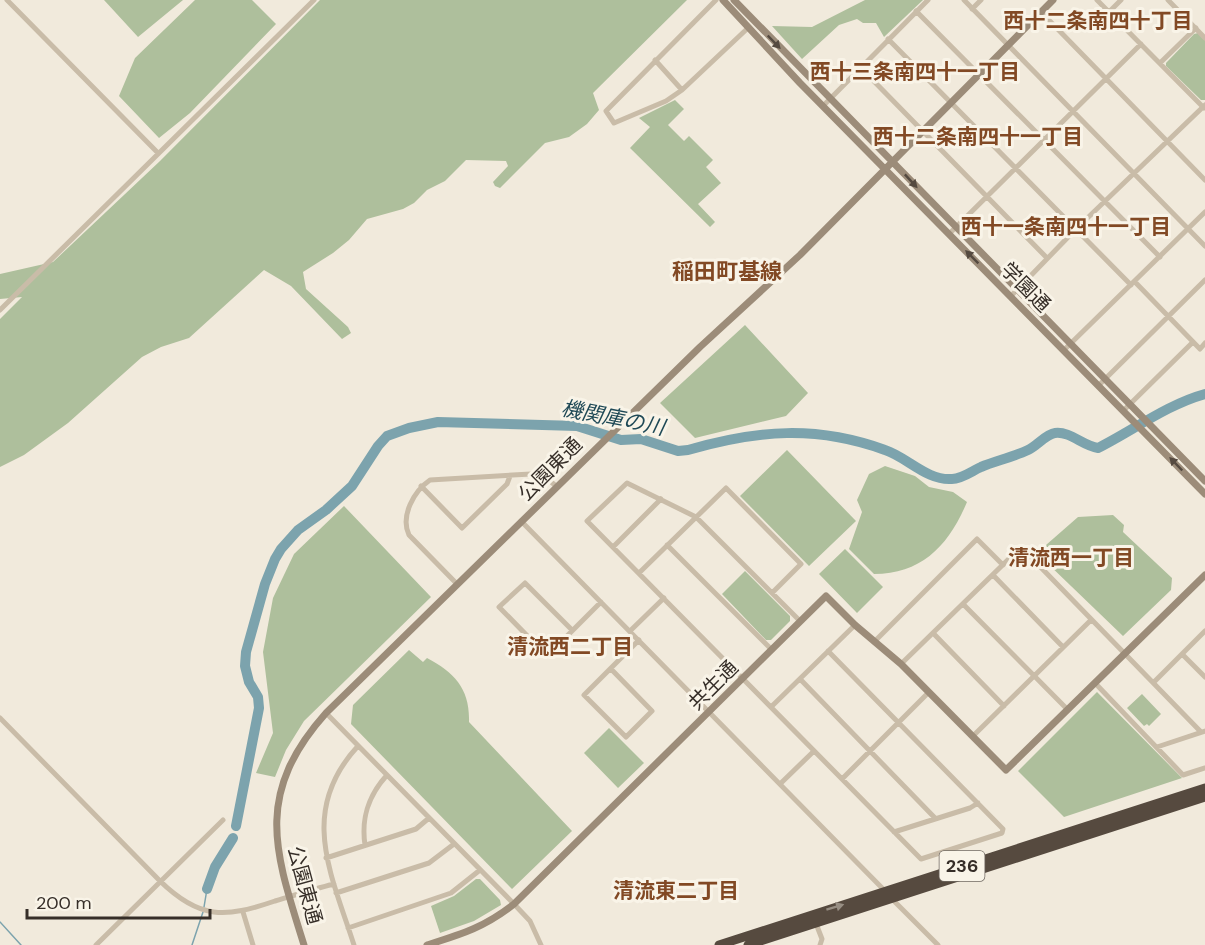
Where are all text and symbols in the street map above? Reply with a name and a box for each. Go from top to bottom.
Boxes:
district label: 西十二条南四十丁目 [1004,7,1193,35]
one-way arrow [767,35,781,49]
district label: 西十三条南四十一丁目 [810,58,1020,86]
district label: 西十二条南四十一丁目 [873,123,1083,151]
one-way arrow [904,173,918,187]
district label: 西十一条南四十一丁目 [961,213,1171,241]
one-way arrow [966,251,980,265]
district label: 稲田町基線 [672,257,782,286]
street label: 学園通 [996,257,1056,317]
water label: 機関庫の川 [559,394,669,442]
street label: 公園東通 [513,432,587,506]
one-way arrow [1169,457,1183,471]
district label: 清流西一丁目 [1008,544,1134,572]
district label: 清流西二丁目 [507,633,633,661]
street label: 共生通 [683,655,743,715]
street label: 公園東通 [282,843,328,927]
road number: 236 [940,851,984,881]
district label: 清流東二丁目 [613,877,739,905]
scale bar [27,882,210,920]
text: 200 m [36,891,92,915]
one-way arrow [826,902,844,911]

